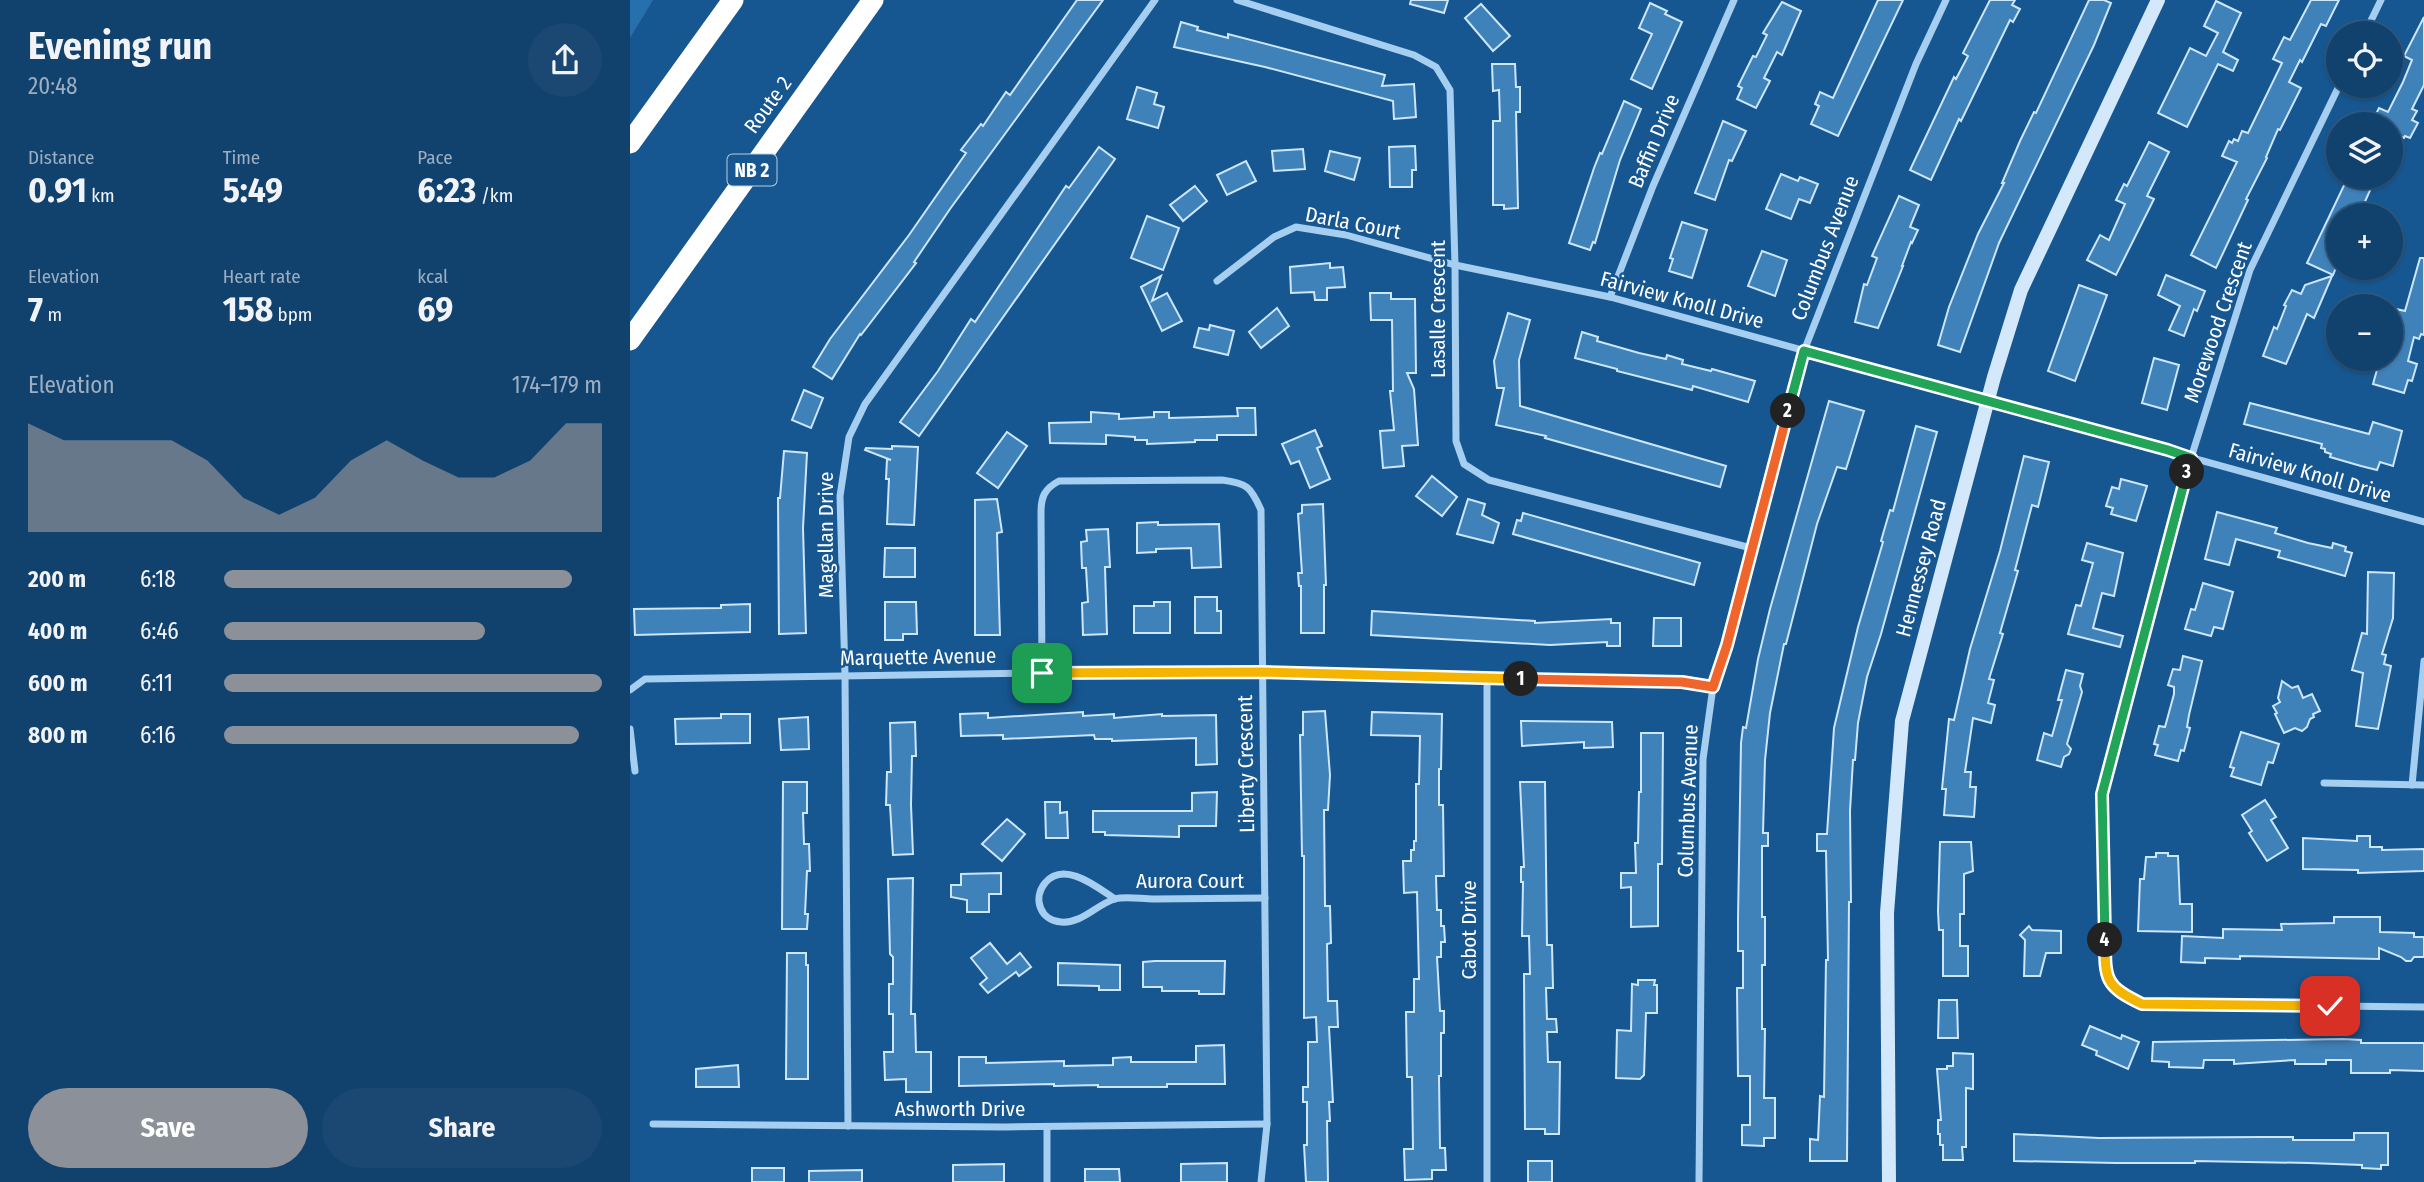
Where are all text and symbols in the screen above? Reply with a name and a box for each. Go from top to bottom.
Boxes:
map controls [2326,21,2403,371]
button: locate [2326,21,2403,98]
text: Evening run [28,23,212,69]
button: share [528,23,602,97]
street label: Route 2 [739,71,797,139]
text: 20:48 [28,72,78,100]
street label: Baffin Drive [1623,90,1685,192]
button: layers [2326,112,2403,189]
text: Distance [28,146,95,169]
text: Time [223,146,260,169]
text: Pace [417,146,453,169]
road number: NB 2 [727,154,776,186]
text: 0.91 [28,169,87,211]
text: 5:49 [223,169,283,211]
text: 6:23 [417,169,476,211]
street label: Columbus Avenue [1785,172,1865,324]
text: km [87,184,115,207]
text: /km [476,184,513,207]
street label: Darla Court [1303,201,1403,245]
button: + [2326,203,2403,280]
street label: Morewood Crescent [2178,238,2258,406]
street label: Lasalle Crescent [1425,240,1451,378]
text: Elevation [28,265,100,288]
text: Heart rate [223,265,301,288]
text: kcal [417,265,448,288]
street label: Fairview Knoll Drive [1597,266,1767,334]
text: 7 [28,288,43,330]
text: 158 [223,288,273,330]
text: 69 [417,288,453,330]
button: − [2326,294,2403,371]
text: m [43,303,62,326]
text: bpm [273,303,312,326]
text: Elevation [28,371,115,399]
text: 174–179 m [512,371,602,399]
pin: 2 [1770,394,1806,428]
text: 2 [1783,399,1792,422]
street label: Fairview Knoll Drive [2226,437,2394,509]
pin: 3 [2170,454,2204,490]
text: 3 [2182,460,2191,483]
street label: Magellan Drive [813,472,839,598]
street label: Hennessey Road [1890,496,1952,640]
text: 200 m [28,565,86,593]
text: 6:18 [140,565,176,593]
text: 400 m [28,617,87,645]
text: 6:46 [140,617,179,645]
street label: Marquette Avenue [840,643,996,671]
pin [1012,643,1072,703]
icon: arrive [1023,654,1061,692]
pin: 1 [1504,662,1538,696]
text: 1 [1516,667,1525,690]
text: 600 m [28,669,87,697]
text: 6:11 [140,669,173,697]
street label: Liberty Crescent [1232,695,1260,833]
text: 800 m [28,721,88,749]
text: 6:16 [140,721,176,749]
street label: Columbus Avenue [1672,724,1704,878]
street label: Aurora Court [1136,868,1244,894]
street label: Cabot Drive [1456,880,1482,980]
pin: 4 [2088,922,2122,958]
text: 4 [2100,928,2109,951]
pin [2300,976,2360,1036]
icon: check [2311,987,2349,1025]
button: Save [28,1088,308,1168]
button: Share [322,1088,602,1168]
street label: Ashworth Drive [895,1096,1025,1122]

